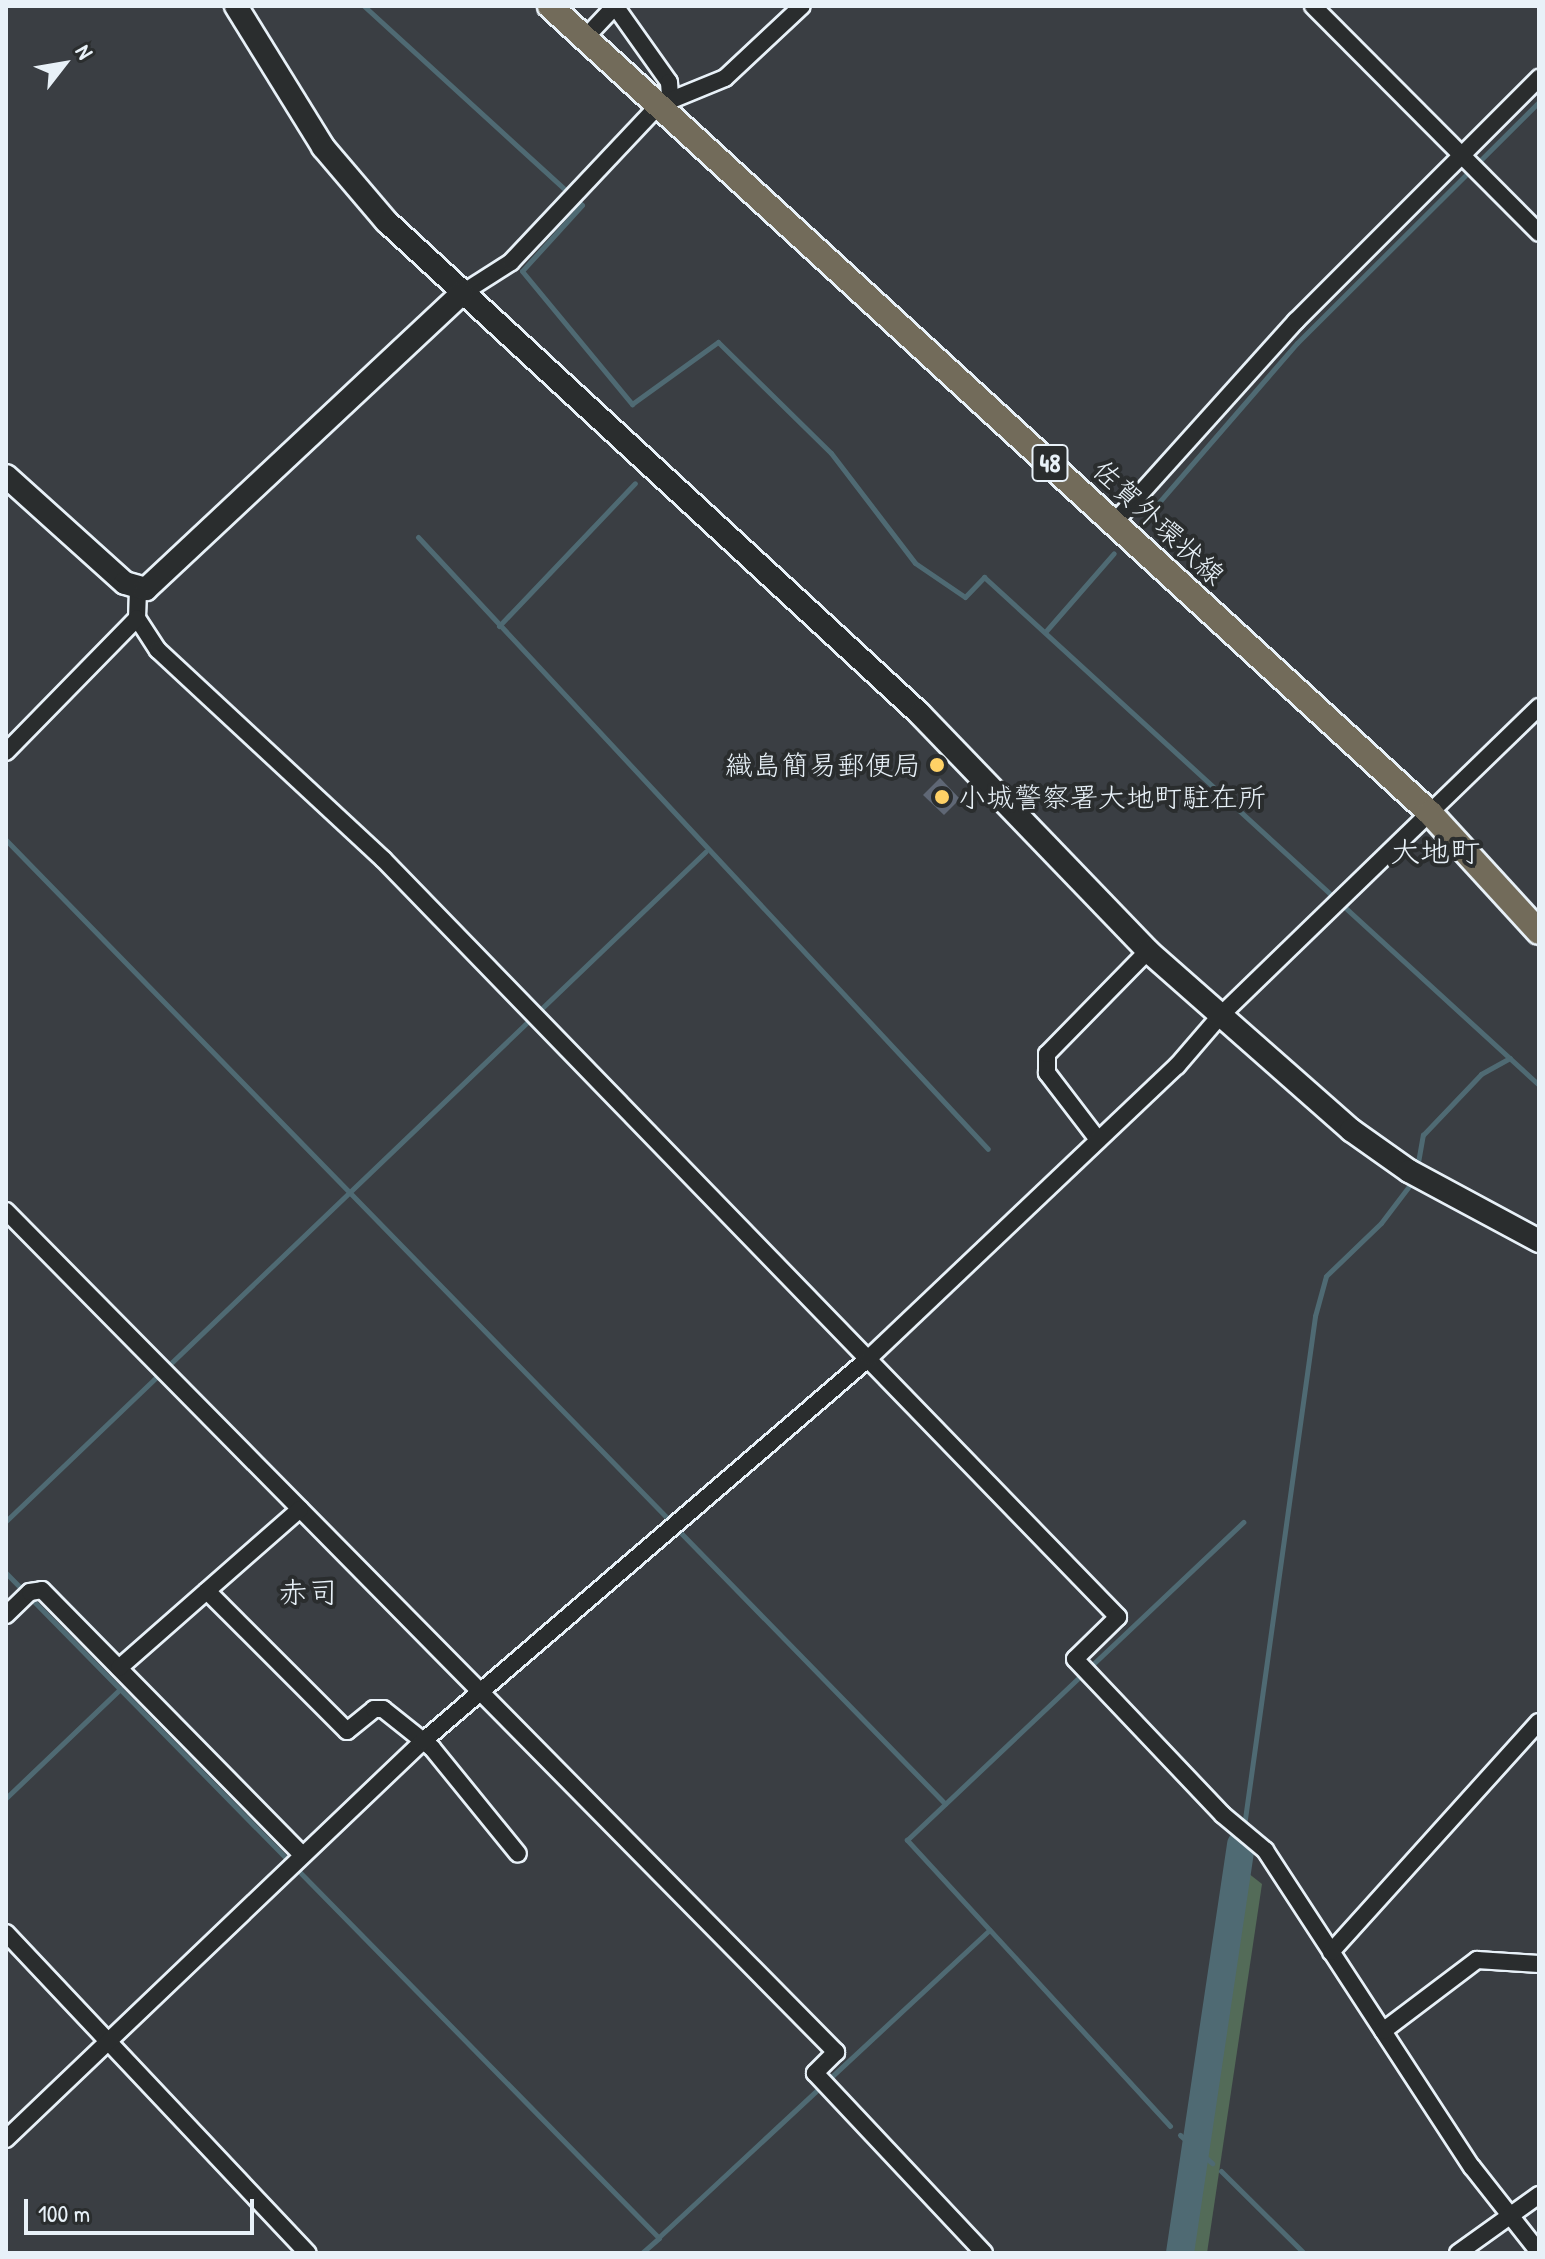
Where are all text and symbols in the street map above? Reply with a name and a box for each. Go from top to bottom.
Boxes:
north arrow [24,24,104,104]
text: N [69,39,100,64]
road number: 48 [1030,441,1070,485]
street label: 佐賀外環状線 [1086,452,1232,592]
place label: 織島簡易郵便局 [725,748,921,782]
marker: 織島簡易郵便局 [928,756,946,774]
place label: 小城警察署大地町駐在所 [958,780,1266,814]
marker: 小城警察署大地町駐在所 [933,788,951,806]
district label: 大地町 [1390,833,1480,869]
district label: 赤司 [278,1574,338,1610]
scale bar [28,2183,258,2233]
text: 100 m [38,2197,90,2229]

